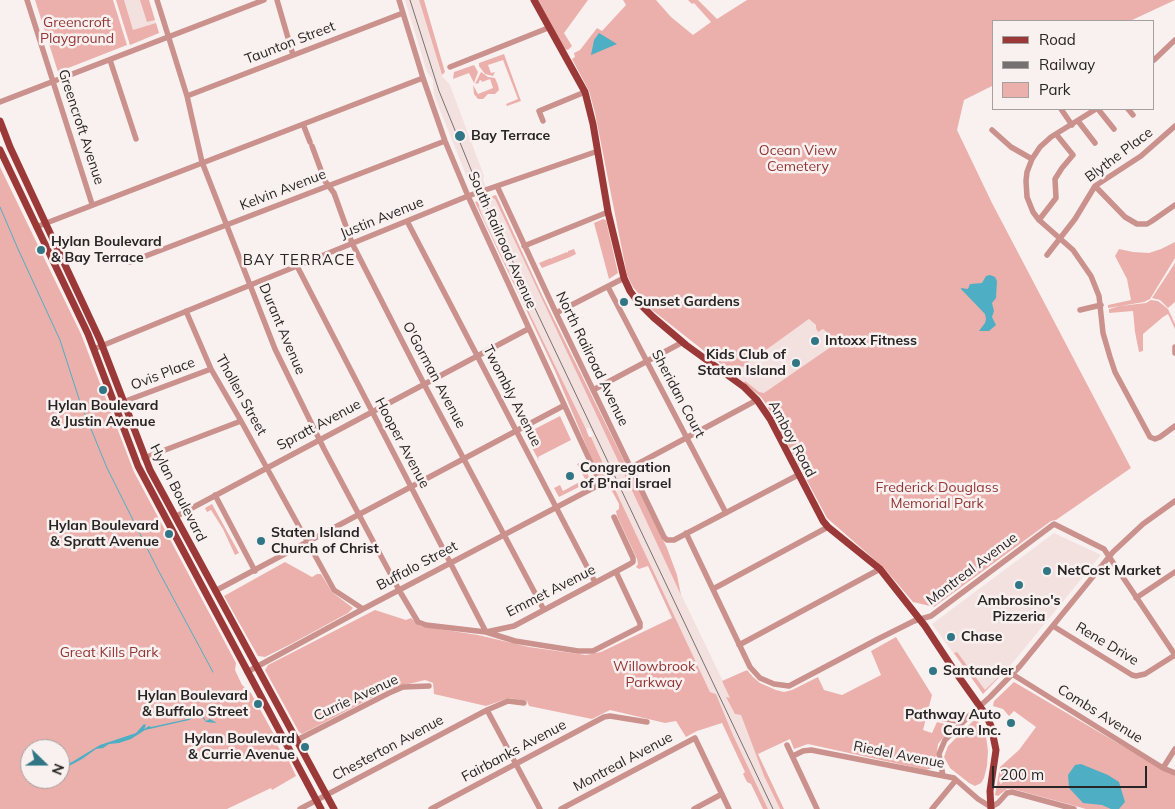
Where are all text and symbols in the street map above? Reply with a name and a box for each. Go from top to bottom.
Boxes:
park label: Greencroft Playground [40,15,114,48]
street label: Taunton Street [242,18,338,68]
legend [992,20,1155,110]
text: Road [1039,30,1076,49]
text: Railway [1039,55,1095,74]
street label: Greencroft Avenue [54,67,108,187]
text: Park [1039,80,1071,99]
street label: Blythe Place [1082,124,1156,186]
place label: Bay Terrace [471,128,550,144]
marker: Bay Terrace [453,129,467,143]
park label: Ocean View Cemetery [759,143,837,176]
street label: Kelvin Avenue [237,166,329,214]
street label: South Railroad Avenue [464,169,540,311]
street label: Justin Avenue [338,194,426,242]
place label: Hylan Boulevard & Bay Terrace [51,234,162,266]
marker: Hylan Boulevard & Bay Terrace [35,244,47,256]
district label: BAY TERRACE [241,251,357,269]
street label: Durant Avenue [255,281,309,377]
street label: North Railroad Avenue [552,289,632,429]
place label: Sunset Gardens [634,294,740,310]
marker: Sunset Gardens [618,296,630,308]
street label: O'Gorman Avenue [399,319,469,431]
place label: Intoxx Fitness [825,333,917,349]
marker: Intoxx Fitness [809,335,821,347]
street label: Twombly Avenue [479,343,545,449]
street label: Sheridan Court [648,347,708,441]
place label: Kids Club of Staten Island [697,347,786,380]
street label: Thollen Street [212,352,270,438]
street label: Ovis Place [129,354,197,394]
marker: Kids Club of Staten Island [790,357,802,369]
marker: Hylan Boulevard & Justin Avenue [97,384,109,396]
street label: Hooper Avenue [371,395,433,491]
street label: Spratt Avenue [274,396,364,454]
place label: Hylan Boulevard & Justin Avenue [48,398,158,431]
street label: Amboy Road [765,398,819,480]
street label: Hylan Boulevard [146,441,210,545]
place label: Congregation of B'nai Israel [580,460,671,492]
marker: Congregation of B'nai Israel [564,470,576,482]
park label: Frederick Douglass Memorial Park [875,480,999,512]
place label: Hylan Boulevard & Spratt Avenue [48,518,159,550]
place label: Staten Island Church of Christ [271,525,379,558]
marker: Hylan Boulevard & Spratt Avenue [163,528,175,540]
street label: Montreal Avenue [923,529,1021,609]
marker: Staten Island Church of Christ [255,535,267,547]
street label: Buffalo Street [374,538,460,594]
street label: Emmet Avenue [504,561,598,621]
place label: NetCost Market [1057,563,1161,579]
marker: NetCost Market [1041,565,1053,577]
marker: Ambrosino's Pizzeria [1013,579,1025,591]
place label: Ambrosino's Pizzeria [977,593,1061,626]
street label: Rene Drive [1072,619,1142,669]
place label: Chase [961,629,1002,645]
marker: Chase [945,631,957,643]
park label: Great Kills Park [60,645,158,661]
park label: Willowbrook Parkway [613,659,695,692]
place label: Santander [943,663,1013,679]
marker: Santander [927,665,939,677]
street label: Currie Avenue [311,671,401,725]
street label: Combs Avenue [1054,681,1146,747]
place label: Hylan Boulevard & Buffalo Street [137,688,248,720]
marker: Hylan Boulevard & Buffalo Street [252,698,264,710]
place label: Pathway Auto Care Inc. [905,707,1001,740]
street label: Chesterton Avenue [329,712,447,784]
street label: Fairbanks Avenue [459,716,569,786]
marker: Pathway Auto Care Inc. [1005,717,1017,729]
street label: Montreal Avenue [571,729,675,795]
place label: Hylan Boulevard & Currie Avenue [184,731,295,764]
street label: Riedel Avenue [852,738,946,772]
north arrow [20,739,70,789]
marker: Hylan Boulevard & Currie Avenue [299,741,311,753]
scale bar [995,756,1150,788]
text: N [48,761,68,778]
text: 200 m [1000,765,1044,784]

